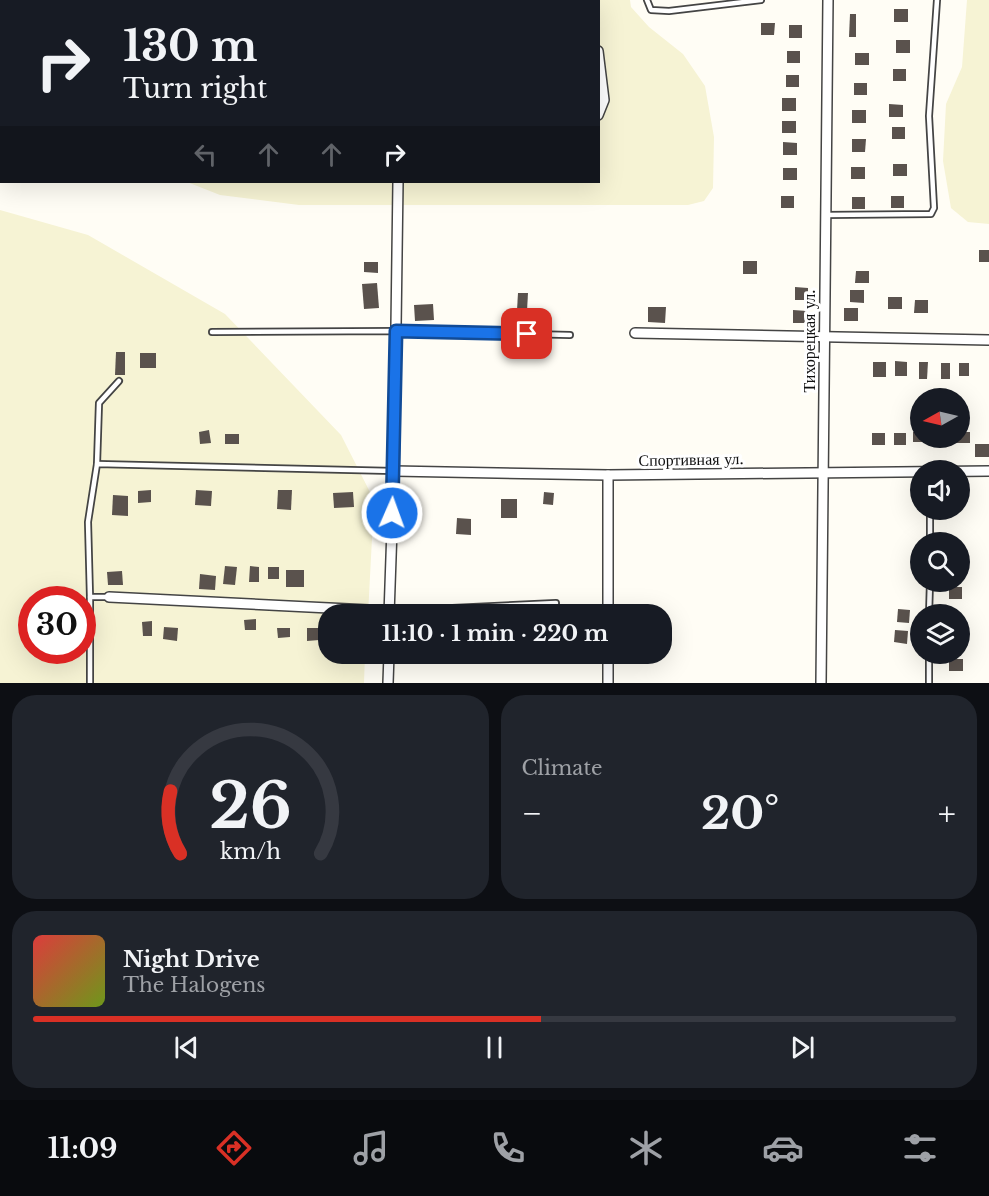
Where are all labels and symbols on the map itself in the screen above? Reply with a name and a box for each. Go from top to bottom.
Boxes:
street label: Тихорецкая ул. [799,289,819,393]
pin [501,308,552,359]
north arrow [910,388,970,448]
street label: Спортивная ул. [638,448,744,470]
position arrow [360,481,424,545]
speed limit sign: 30 [18,586,96,664]

